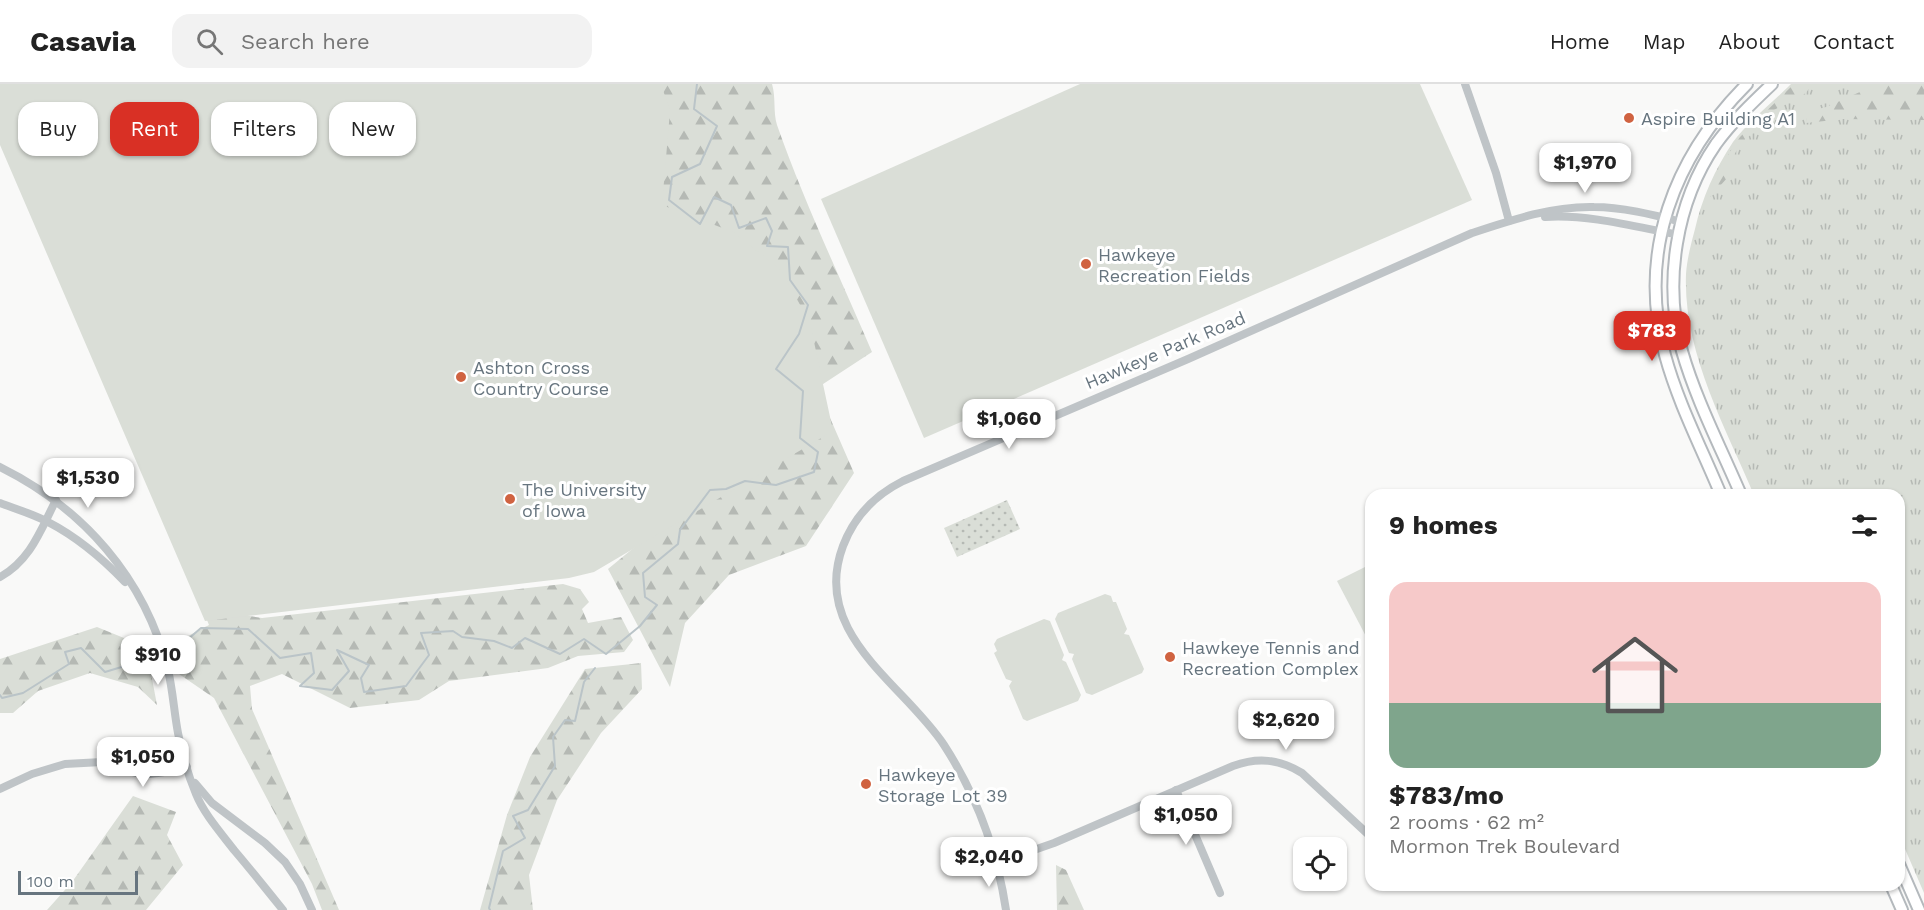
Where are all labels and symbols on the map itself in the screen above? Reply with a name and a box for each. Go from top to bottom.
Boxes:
place label: Aspire Building A1 [1641,108,1795,129]
marker: Aspire Building A1 [1622,111,1636,125]
pin: $1,970 [1536,143,1634,194]
place label: Hawkeye Recreation Fields [1098,244,1250,286]
marker: Hawkeye Recreation Fields [1079,257,1093,271]
street label: Hawkeye Park Road [1082,307,1248,393]
pin: $783 [1616,311,1688,362]
place label: Ashton Cross Country Course [473,357,609,399]
marker: Ashton Cross Country Course [454,370,468,384]
pin: $1,060 [960,399,1058,450]
pin: $1,530 [39,458,137,509]
place label: The University of Iowa [522,479,647,521]
marker: The University of Iowa [503,492,517,506]
pin: $910 [122,635,194,686]
place label: Hawkeye Tennis and Recreation Complex [1182,637,1360,679]
marker: Hawkeye Tennis and Recreation Complex [1163,650,1177,664]
pin: $2,620 [1237,700,1335,751]
pin: $1,050 [94,737,192,788]
place label: Hawkeye Storage Lot 39 [878,764,1008,806]
marker: Hawkeye Storage Lot 39 [859,777,873,791]
pin: $1,050 [1137,795,1235,846]
pin: $2,040 [940,837,1038,888]
scale bar [18,868,138,896]

